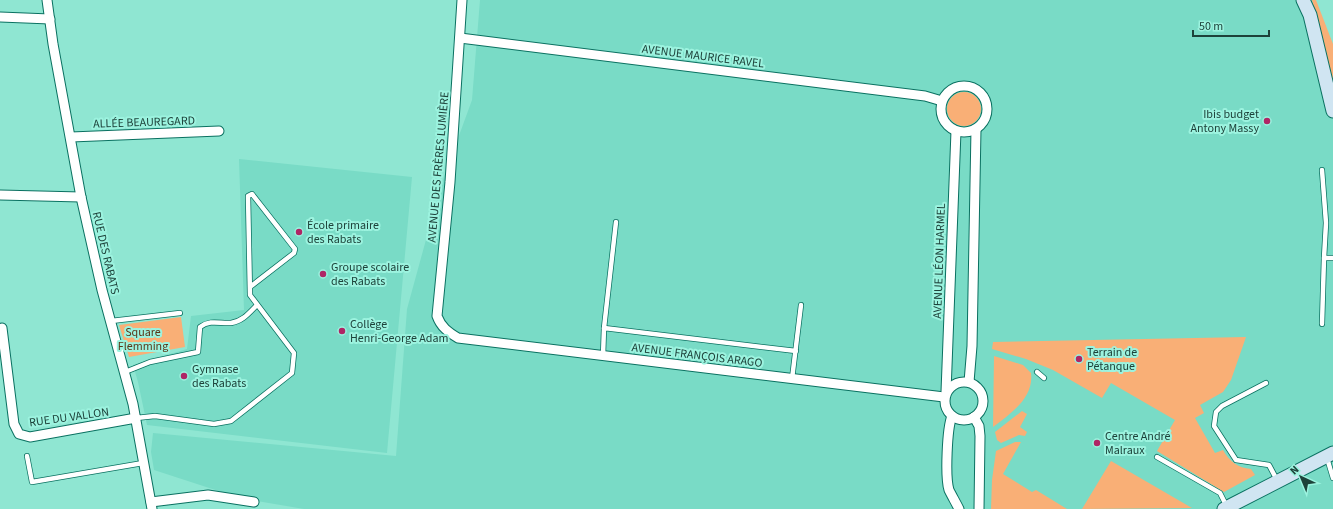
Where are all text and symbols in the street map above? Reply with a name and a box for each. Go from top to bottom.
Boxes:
scale bar [1193,12,1269,38]
text: 50 m [1199,18,1223,35]
street label: AVENUE MAURICE RAVEL [641,41,765,72]
street label: AVENUE DES FRÈRES LUMIÈRE [423,91,454,243]
place label: Ibis budget Antony Massy [1191,106,1259,137]
street label: ALLÉE BEAUREGARD [93,112,195,133]
marker: Ibis budget Antony Massy [1262,116,1272,126]
street label: AVENUE LÉON HARMEL [929,203,950,319]
street label: RUE DES RABATS [88,210,123,296]
place label: École primaire des Rabats [307,217,379,248]
marker: École primaire des Rabats [294,227,304,237]
place label: Groupe scolaire des Rabats [331,259,409,290]
marker: Groupe scolaire des Rabats [318,269,328,279]
place label: Collège Henri-George Adam [350,316,449,347]
park label: Square Flemming [118,324,168,355]
marker: Collège Henri-George Adam [337,326,347,336]
street label: AVENUE FRANÇOIS ARAGO [631,339,763,372]
place label: Terrain de Pétanque [1087,344,1137,375]
marker: Terrain de Pétanque [1074,354,1084,364]
place label: Gymnase des Rabats [192,361,246,392]
marker: Gymnase des Rabats [179,371,189,381]
street label: RUE DU VALLON [28,403,110,432]
place label: Centre André Malraux [1105,428,1171,459]
marker: Centre André Malraux [1092,438,1102,448]
north arrow [1281,457,1321,497]
text: N [1287,462,1302,478]

